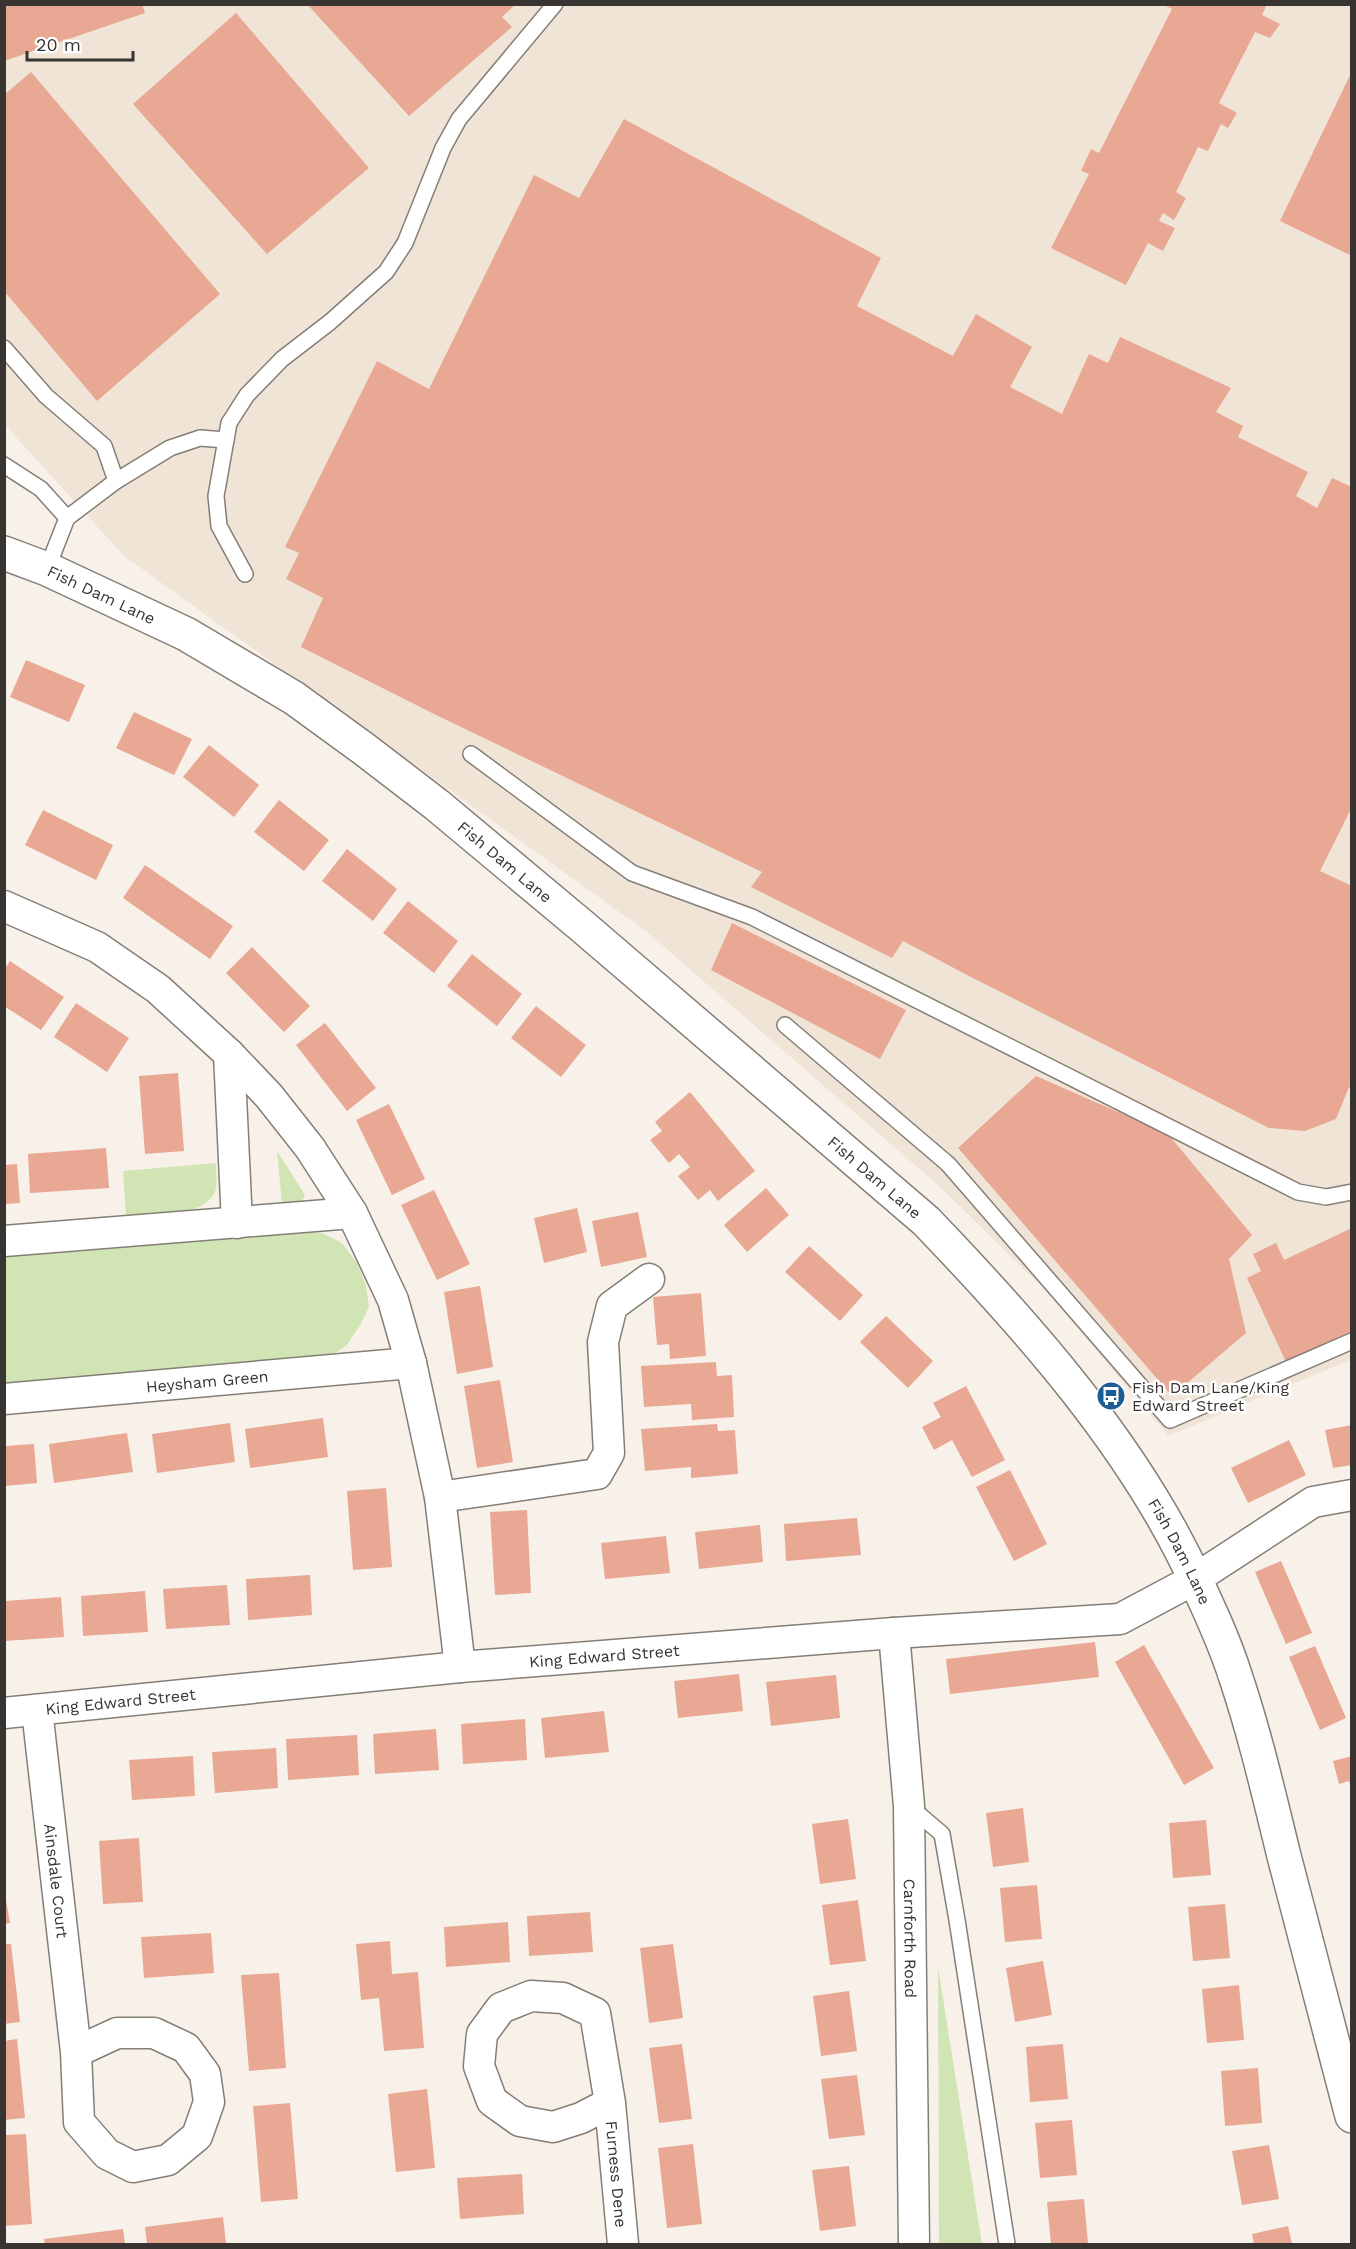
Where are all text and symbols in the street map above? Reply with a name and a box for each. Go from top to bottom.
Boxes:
scale bar [27,24,134,62]
text: 20 m [36,34,81,55]
street label: Fish Dam Lane [44,562,158,628]
street label: Fish Dam Lane [454,817,556,907]
street label: Fish Dam Lane [824,1132,925,1223]
street label: Heysham Green [145,1367,269,1396]
place label: Fish Dam Lane/King Edward Street [1132,1378,1290,1415]
bus stop icon: Fish Dam Lane/King Edward Street [1095,1380,1127,1412]
street label: Fish Dam Lane [1144,1495,1215,1608]
street label: King Edward Street [528,1641,681,1672]
street label: King Edward Street [44,1685,197,1719]
street label: Ainsdale Court [40,1823,72,1940]
street label: Carnforth Road [900,1879,920,1998]
street label: Furness Dene [602,2120,630,2228]

